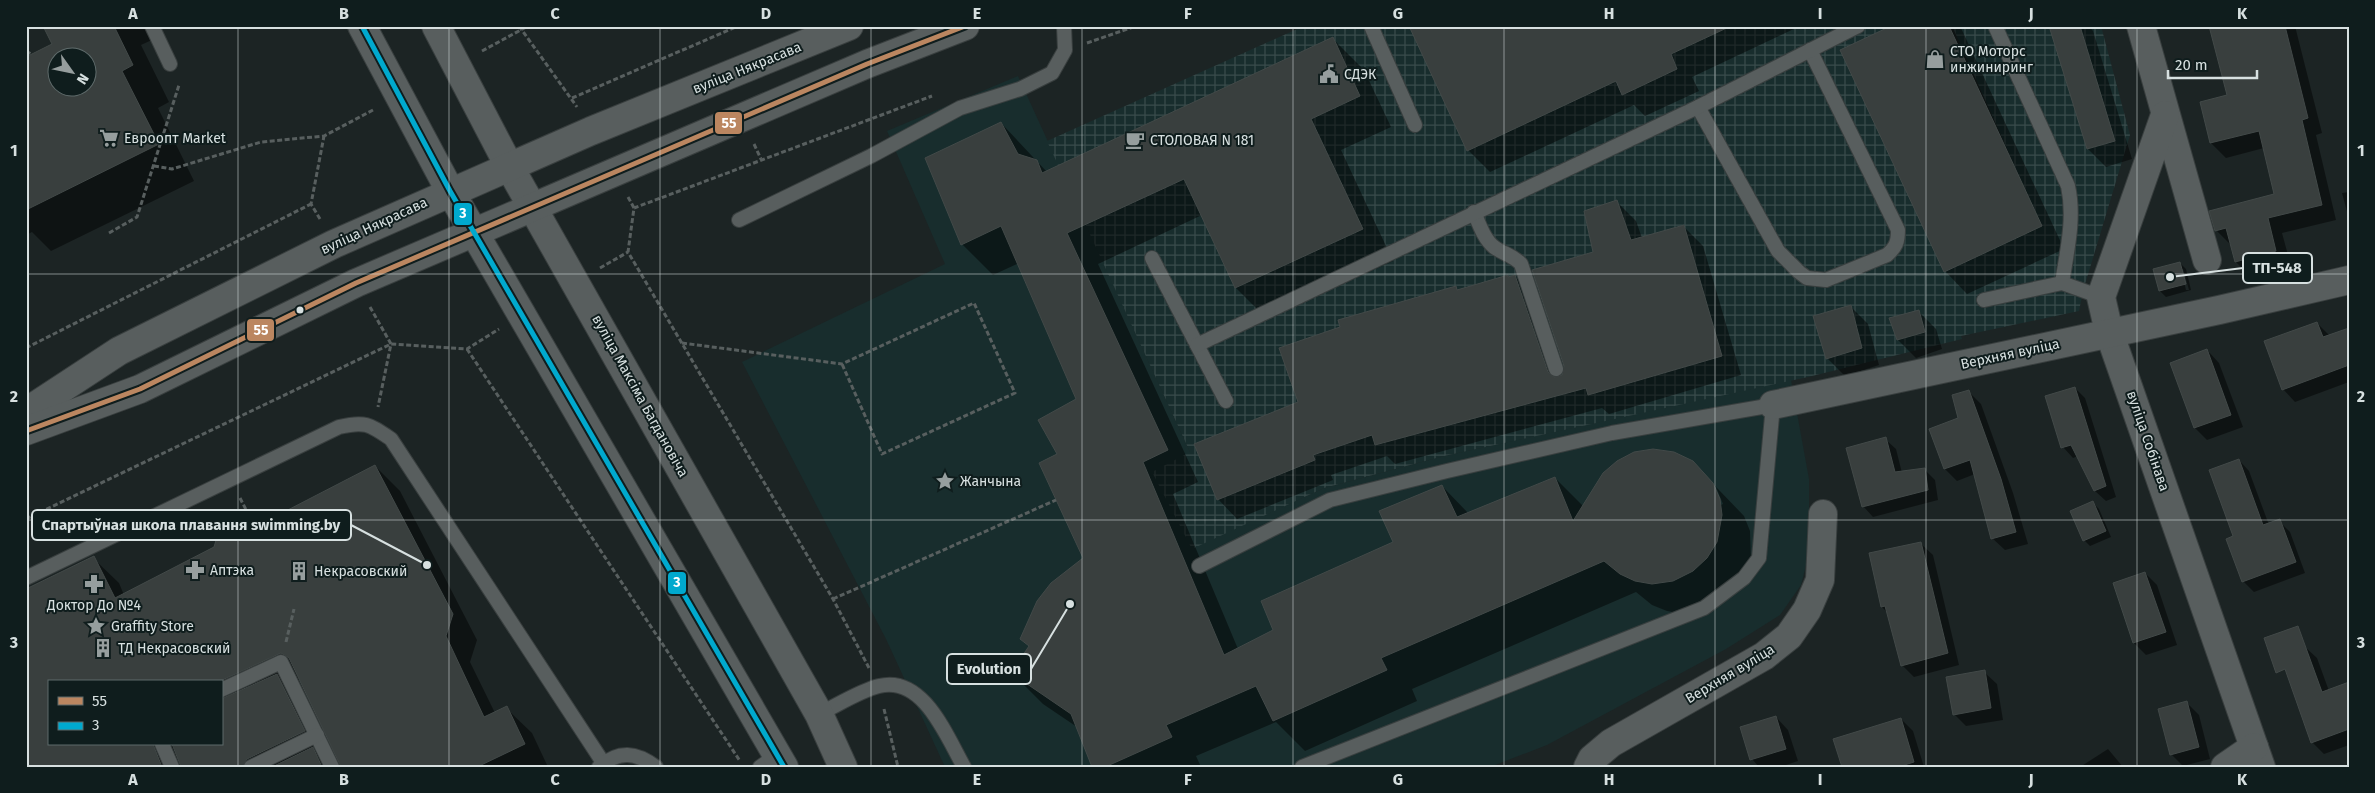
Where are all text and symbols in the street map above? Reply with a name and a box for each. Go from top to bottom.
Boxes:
text: A [127,4,138,23]
text: B [339,4,349,23]
text: C [550,4,560,23]
text: D [761,4,771,23]
text: E [973,4,981,23]
text: F [1184,4,1192,23]
text: G [1393,4,1403,23]
text: H [1604,4,1614,23]
text: I [1818,4,1822,23]
text: J [2027,4,2034,23]
text: K [2237,4,2248,23]
street label: вуліца Някрасава [690,38,804,98]
place label: СТО Моторс инжиниринг [1950,43,2033,76]
north arrow [48,48,98,98]
shop icon: СТО Моторс инжиниринг [1924,48,1946,70]
scale bar [2168,48,2256,80]
text: 20 m [2175,56,2208,74]
public building icon: СДЭК [1318,63,1340,85]
place label: СДЭК [1344,66,1377,83]
text: N [73,70,92,87]
line badge: 55 [714,111,743,135]
text: 55 [722,115,737,132]
supermarket icon: Евроопт Market [98,127,120,149]
cafe icon: СТОЛОВАЯ N 181 [1124,129,1146,151]
place label: Евроопт Market [124,130,227,147]
place label: СТОЛОВАЯ N 181 [1150,132,1254,149]
text: 1 [10,141,18,160]
text: 1 [2357,141,2365,160]
street label: вуліца Някрасава [318,194,430,258]
line badge: 3 [453,202,473,226]
text: 3 [458,205,467,222]
callout: ТП-548 [2243,253,2312,283]
text: ТП-548 [2252,259,2302,277]
unlabelled marker [295,305,305,315]
street label: вуліца Максіма Багдановіча [588,312,692,480]
line badge: 55 [246,318,275,342]
text: 55 [254,322,269,339]
street label: Верхняя вуліца [1959,335,2061,373]
text: 2 [10,387,18,406]
text: 2 [2357,387,2365,406]
street label: вуліца Собінава [2123,389,2173,493]
place icon: Жанчына [934,470,956,492]
place label: Жанчына [960,473,1021,490]
callout: Спартыўная школа плавання swimming.by [32,510,351,540]
text: Спартыўная школа плавання swimming.by [42,516,341,534]
pharmacy icon: Аптэка [184,559,206,581]
building icon: Некрасовский [288,560,310,582]
place label: Аптэка [210,562,254,579]
place label: Некрасовский [314,563,407,580]
line badge: 3 [667,571,687,595]
pharmacy icon: Доктор До №4 [83,573,105,595]
text: 3 [672,574,681,591]
place label: Доктор До №4 [46,597,141,614]
place icon: Graffity Store [85,615,107,637]
place label: Graffity Store [111,618,194,635]
text: 3 [9,633,18,652]
text: 3 [2356,633,2365,652]
building icon: ТД Некрасовский [92,637,114,659]
place label: ТД Некрасовский [118,640,230,657]
street label: Верхняя вуліца [1682,641,1778,707]
callout: Evolution [947,654,1031,684]
text: Evolution [957,660,1021,678]
legend [48,680,222,746]
text: 55 [92,692,107,710]
text: 3 [92,716,100,734]
text: A [127,770,138,789]
text: B [339,770,349,789]
text: C [550,770,560,789]
text: D [761,770,771,789]
text: E [973,770,981,789]
text: F [1184,770,1192,789]
text: G [1393,770,1403,789]
text: H [1604,770,1614,789]
text: I [1818,770,1822,789]
text: J [2027,770,2034,789]
text: K [2237,770,2248,789]

